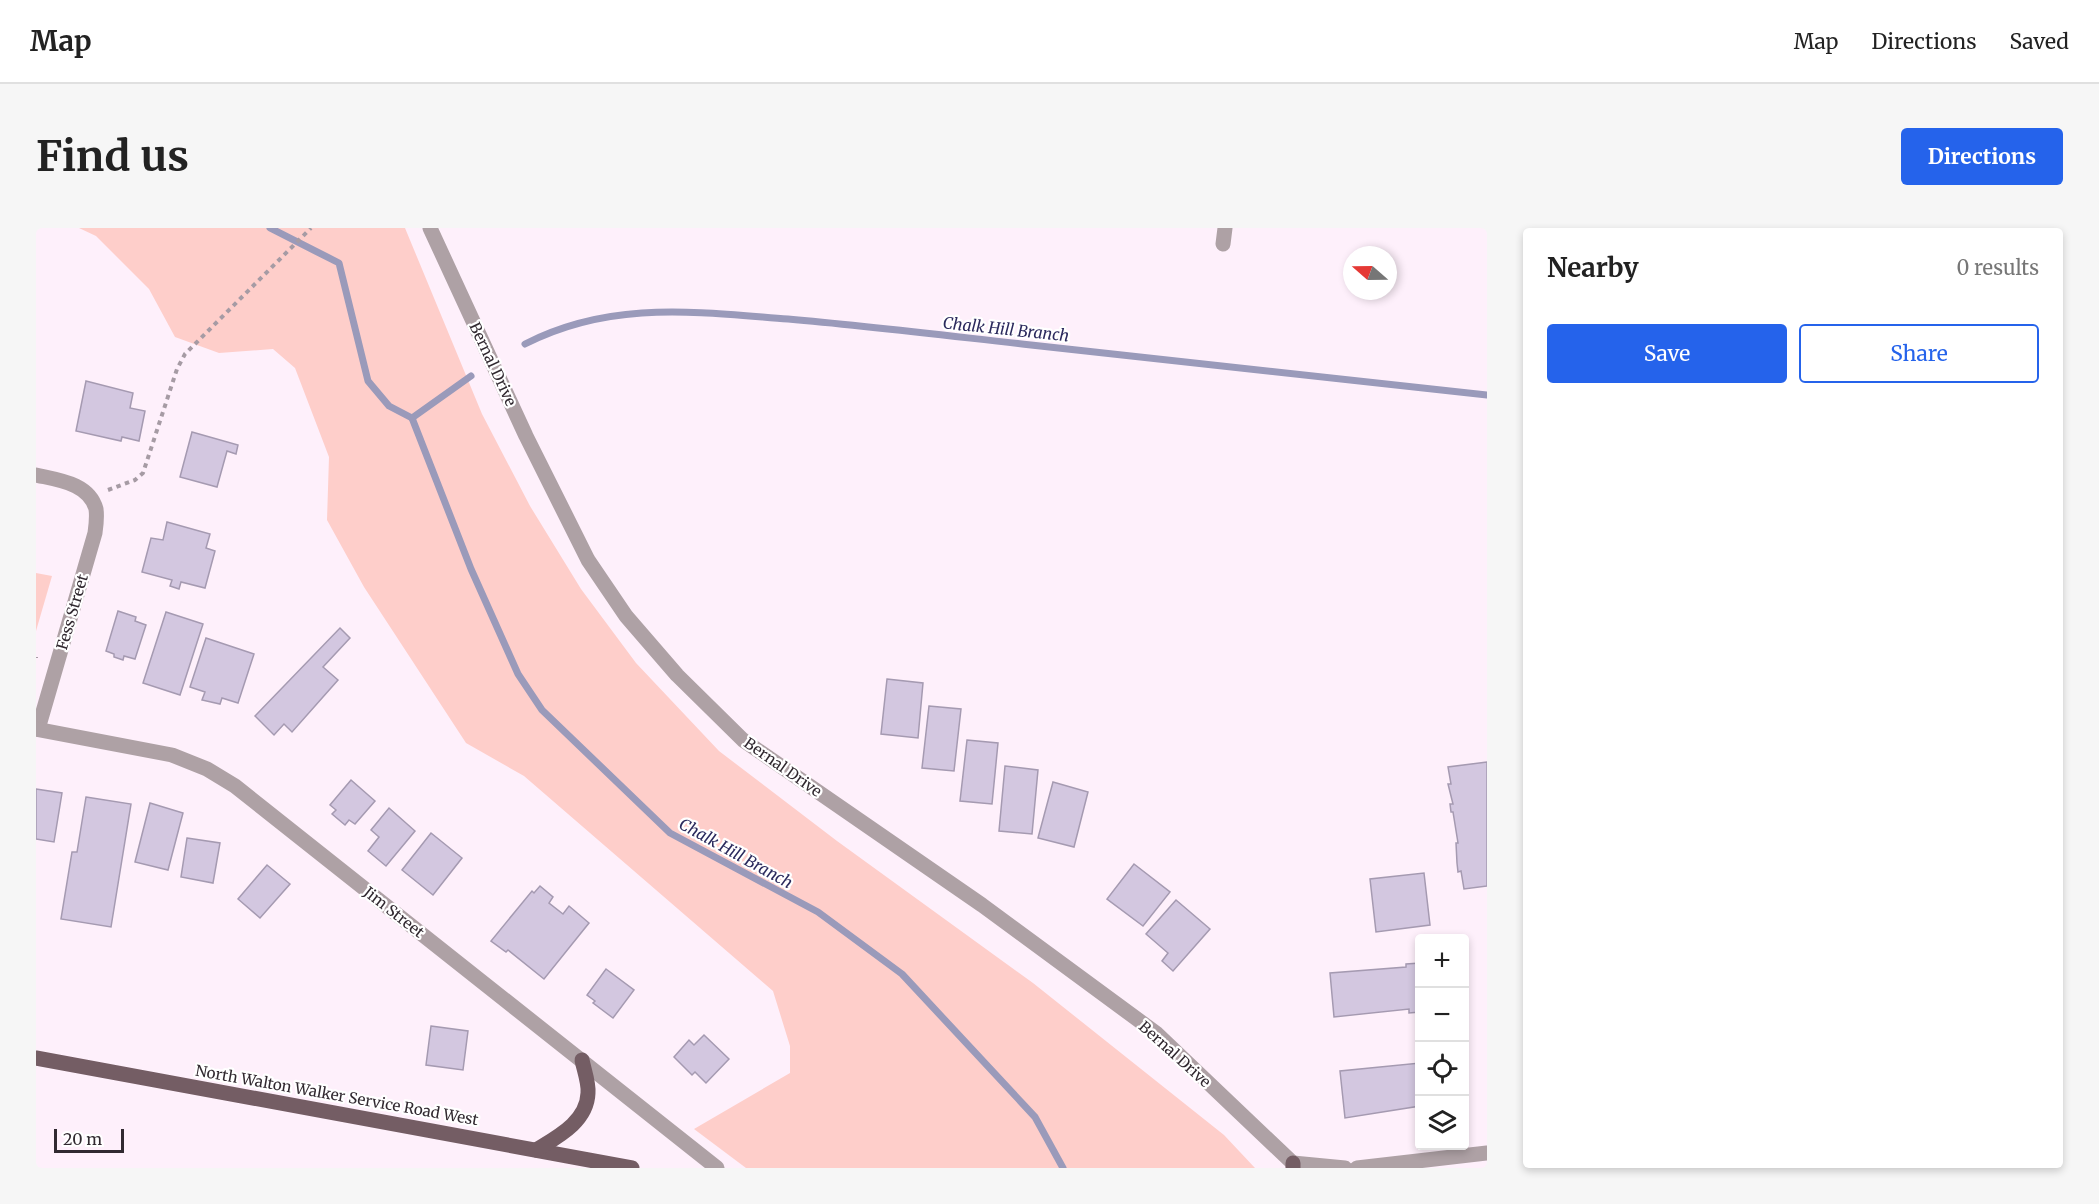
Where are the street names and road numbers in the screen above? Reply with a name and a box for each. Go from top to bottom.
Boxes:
street label: Bernal Drive [465,319,521,409]
street label: Fess Street [52,572,92,652]
street label: Bernal Drive [741,733,826,801]
street label: Jim Street [359,882,428,942]
street label: Bernal Drive [1135,1017,1215,1091]
street label: North Walton Walker Service Road West [194,1061,480,1129]

